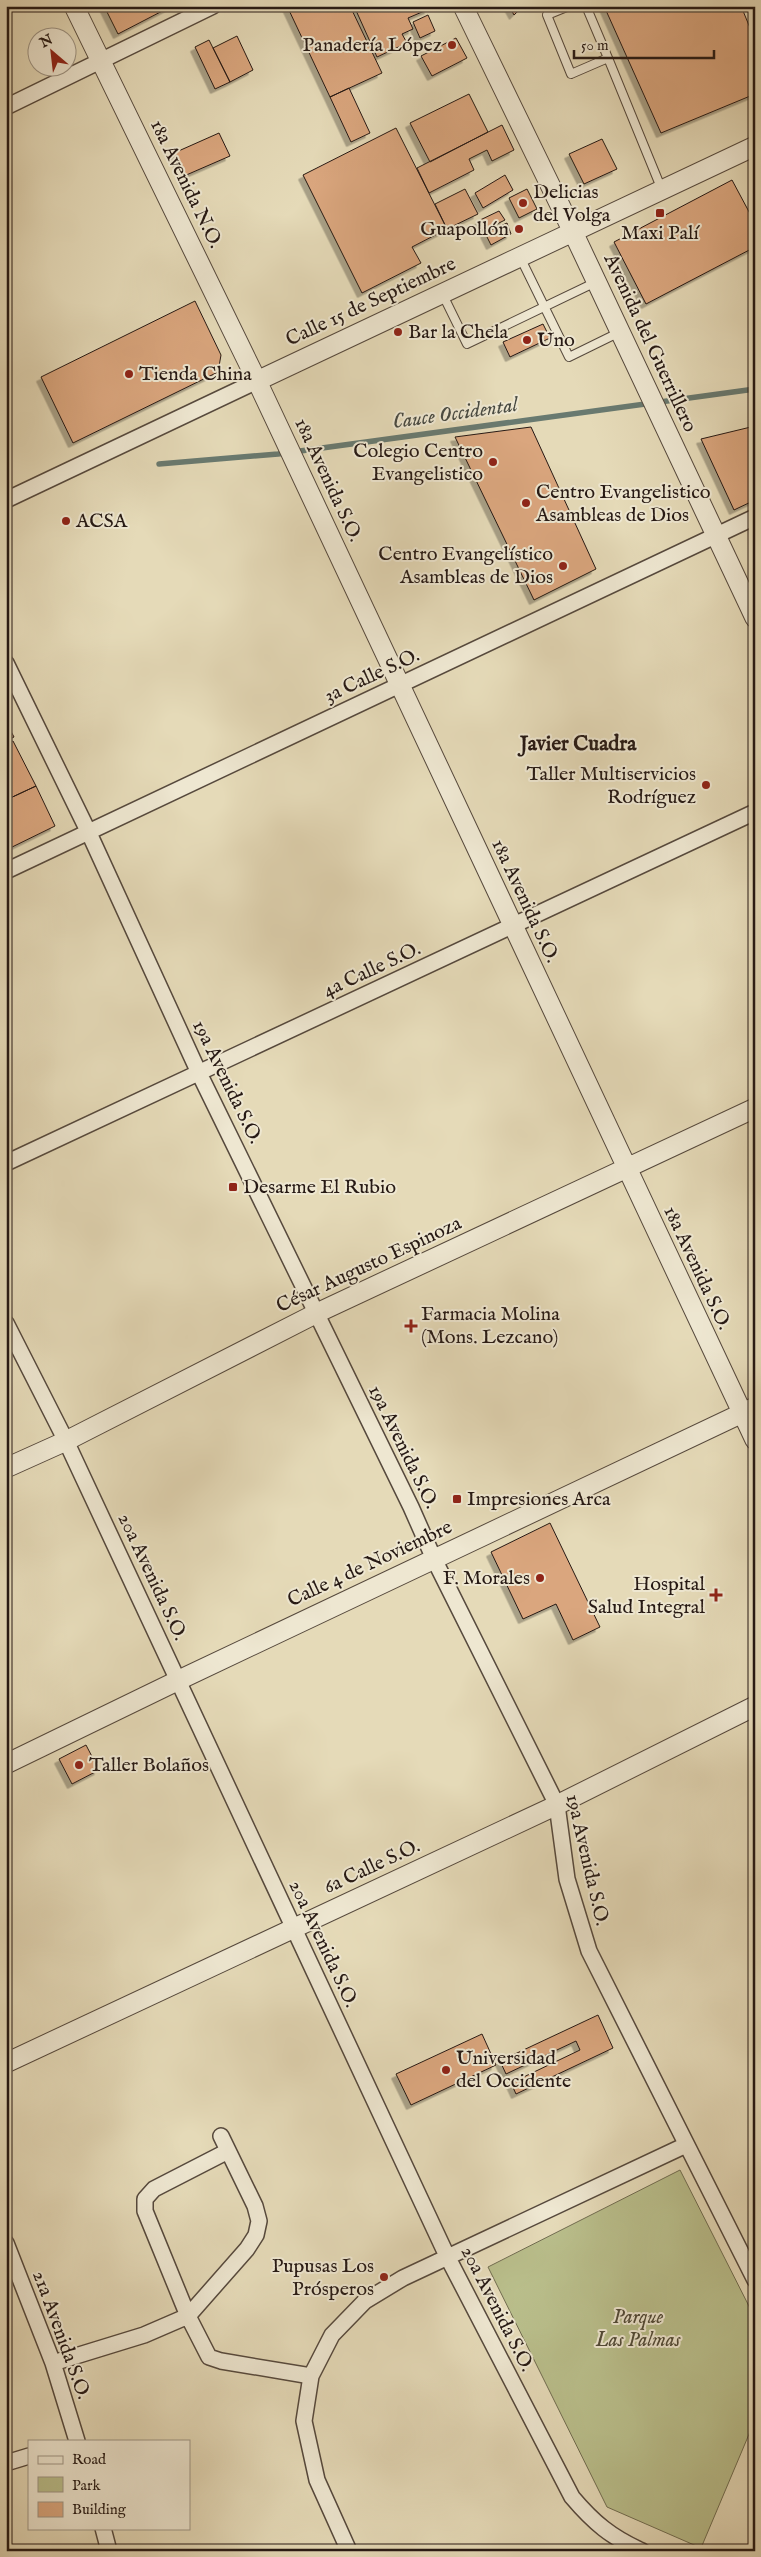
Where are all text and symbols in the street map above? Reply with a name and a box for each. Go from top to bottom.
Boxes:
north arrow [28,28,78,78]
scale bar [574,28,714,60]
text: N [36,31,56,53]
place label: Panadería López [303,33,442,58]
text: 50 m [581,36,609,55]
marker: Panadería López [446,39,458,51]
street label: 18a Avenida N.O. [144,116,228,252]
place label: Delicias del Volga [533,180,611,228]
marker: Delicias del Volga [517,197,529,209]
marker: Maxi Palí [654,207,666,219]
place label: Guapollón [420,217,509,242]
place label: Maxi Palí [621,221,701,246]
marker: Guapollón [513,223,525,235]
street label: Avenida del Guerrillero [597,249,702,436]
street label: Calle 15 de Septiembre [282,252,460,352]
place label: Bar la Chela [408,320,509,345]
marker: Bar la Chela [392,326,404,338]
place label: Uno [537,328,575,353]
marker: Uno [521,334,533,346]
place label: Tienda China [139,362,252,387]
marker: Tienda China [123,368,135,380]
water label: Cauce Occidental [391,392,521,436]
street label: 18a Avenida S.O. [288,414,368,546]
place label: Colegio Centro Evangelistico [353,439,483,487]
marker: Colegio Centro Evangelistico [487,456,499,468]
place label: Centro Evangelistico Asambleas de Dios [535,480,711,528]
marker: Centro Evangelistico Asambleas de Dios [520,497,532,509]
place label: ACSA [75,509,128,534]
marker: ACSA [60,515,72,527]
place label: Centro Evangelístico Asambleas de Dios [378,542,553,590]
marker: Centro Evangelístico Asambleas de Dios [557,560,569,572]
street label: 3a Calle S.O. [320,643,424,709]
district label: Javier Cuadra [517,731,637,758]
place label: Taller Multiservicios Rodríguez [527,762,696,810]
marker: Taller Multiservicios Rodríguez [700,779,712,791]
street label: 18a Avenida S.O. [485,835,565,967]
street label: 4a Calle S.O. [319,937,425,1003]
street label: 19a Avenida S.O. [186,1016,268,1148]
place label: Desarme El Rubio [243,1175,396,1200]
marker: Desarme El Rubio [227,1181,239,1193]
street label: 18a Avenida S.O. [657,1202,737,1334]
street label: César Augusto Espinoza [272,1211,466,1319]
place label: Farmacia Molina (Mons. Lezcano) [421,1302,560,1350]
marker: Farmacia Molina (Mons. Lezcano) [405,1320,417,1332]
street label: 19a Avenida S.O. [362,1381,444,1513]
place label: Impresiones Arca [467,1487,611,1512]
marker: Impresiones Arca [451,1493,463,1505]
street label: 20a Avenida S.O. [112,1509,192,1645]
street label: Calle 4 de Noviembre [284,1515,456,1613]
place label: F. Morales [443,1566,530,1591]
marker: F. Morales [534,1572,546,1584]
place label: Hospital Salud Integral [588,1572,706,1620]
marker: Hospital Salud Integral [709,1588,723,1602]
place label: Taller Bolaños [89,1753,209,1778]
marker: Taller Bolaños [73,1759,85,1771]
street label: 19a Avenida S.O. [560,1792,614,1928]
street label: 6a Calle S.O. [320,1834,424,1900]
street label: 20a Avenida S.O. [283,1876,363,2012]
place label: Universidad del Occidente [456,2046,571,2094]
marker: Universidad del Occidente [440,2064,452,2076]
street label: 20a Avenida S.O. [455,2242,539,2376]
place label: Pupusas Los Prósperos [272,2254,374,2302]
street label: 21a Avenida S.O. [26,2267,96,2403]
marker: Pupusas Los Prósperos [378,2271,390,2283]
park label: Parque Las Palmas [595,2305,681,2353]
legend [28,2440,190,2530]
text: Road [72,2450,107,2469]
text: Park [72,2476,102,2495]
text: Building [72,2500,127,2519]

